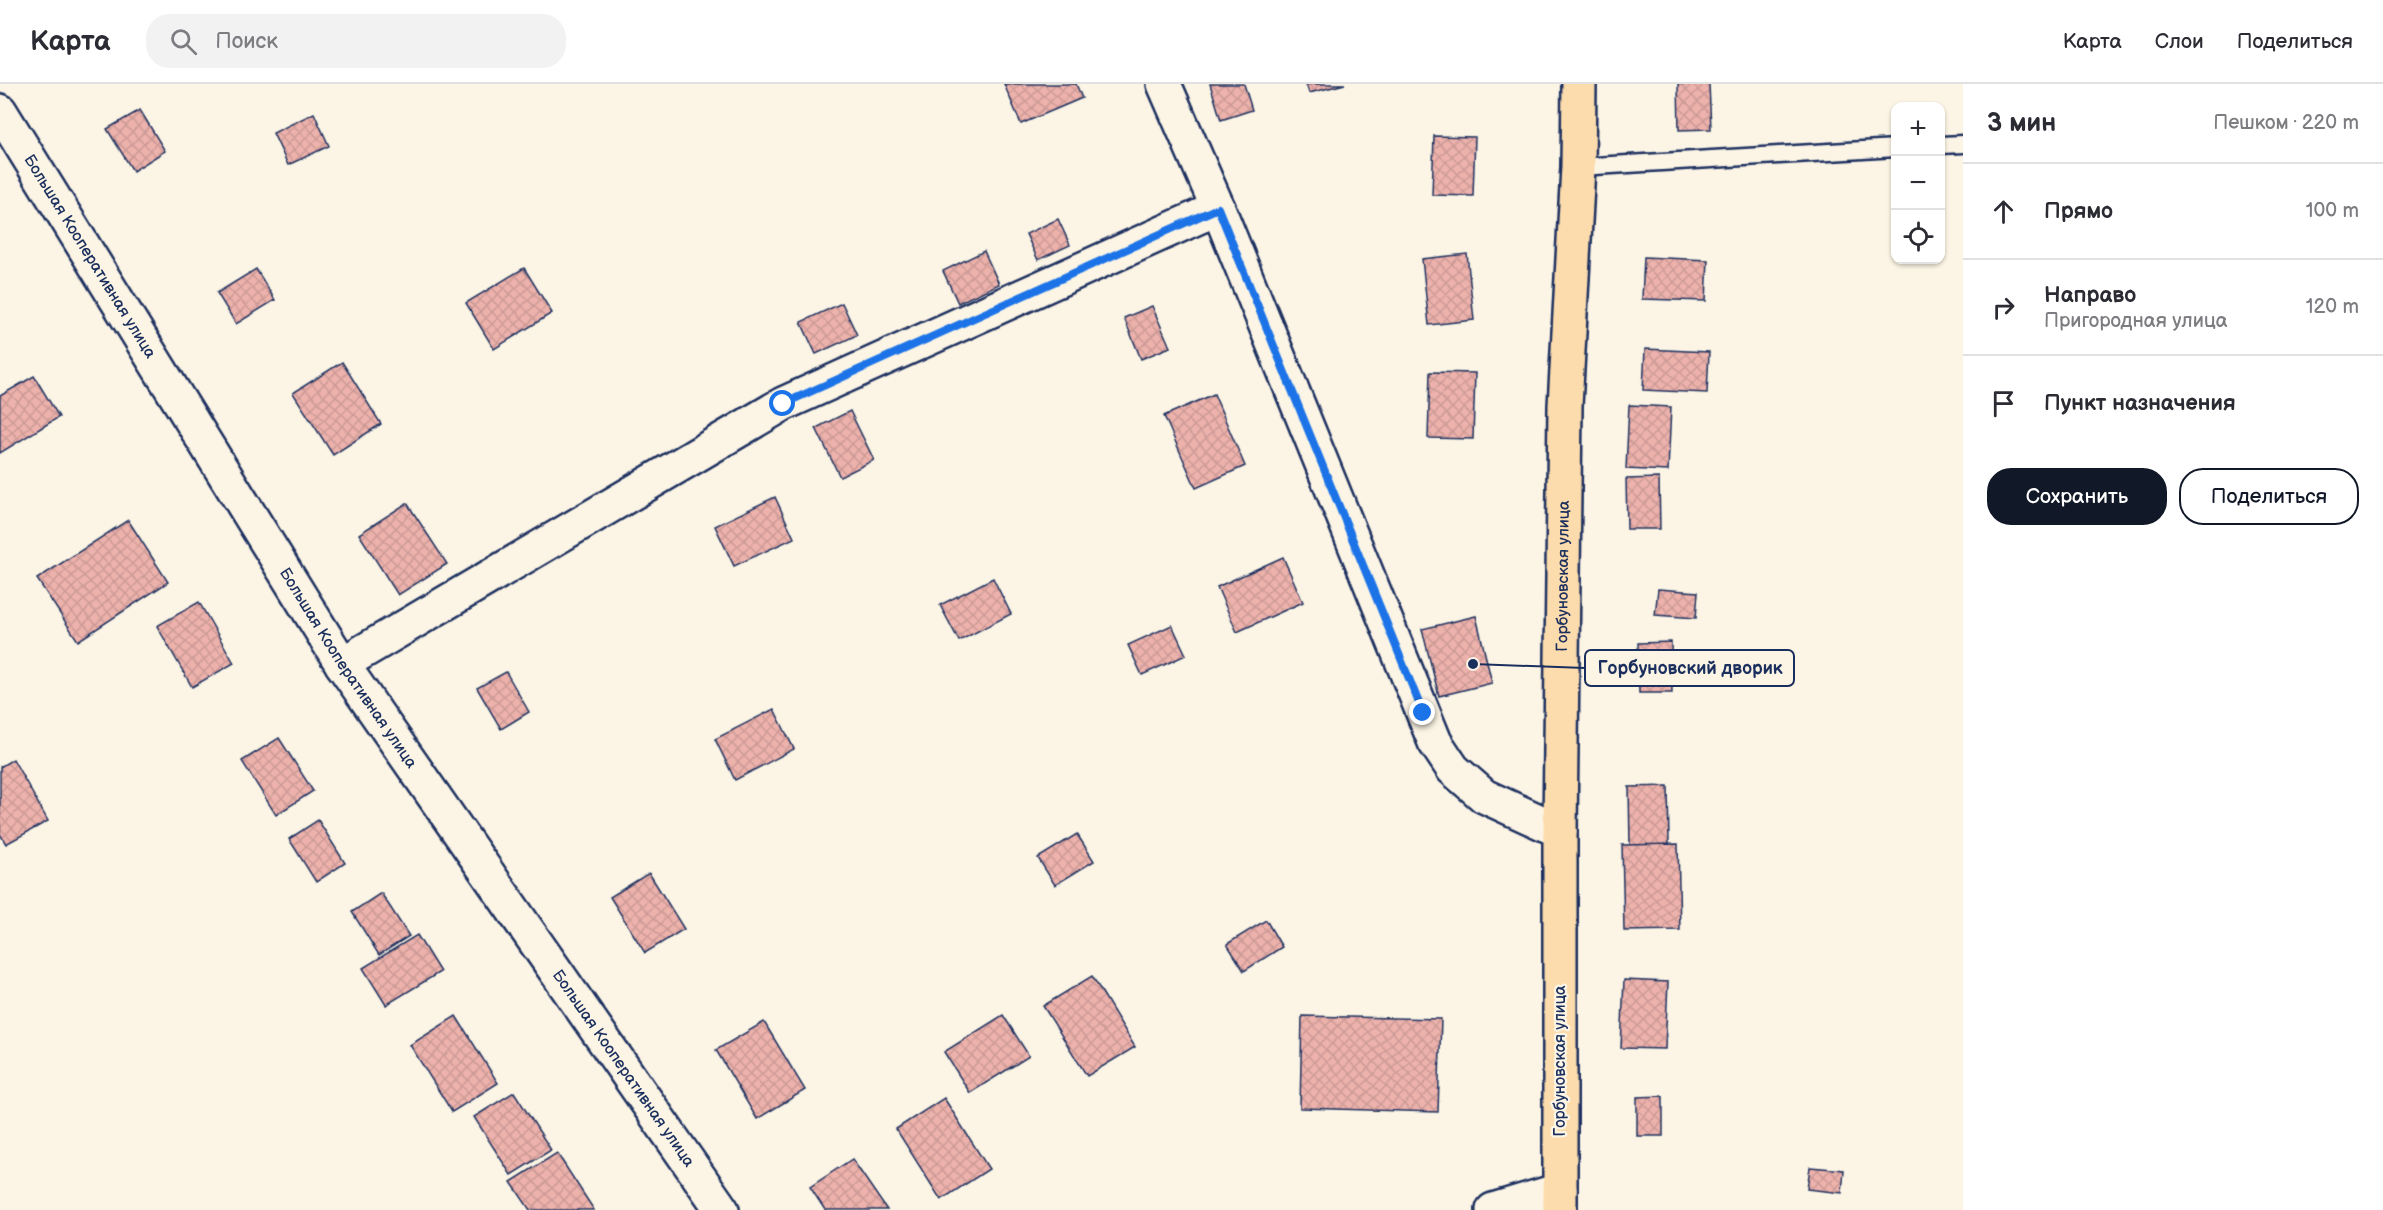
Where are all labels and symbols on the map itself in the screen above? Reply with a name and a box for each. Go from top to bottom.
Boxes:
street label: Большая Кооперативная улица [20,151,160,362]
route start [769,390,795,416]
street label: Горбуновская улица [1553,500,1573,652]
street label: Большая Кооперативная улица [275,564,421,772]
callout: Горбуновский дворик [1585,650,1794,686]
text: Горбуновский дворик [1597,658,1783,679]
route end [1409,699,1435,725]
street label: Большая Кооперативная улица [548,966,699,1171]
street label: Горбуновская улица [1551,985,1570,1137]

